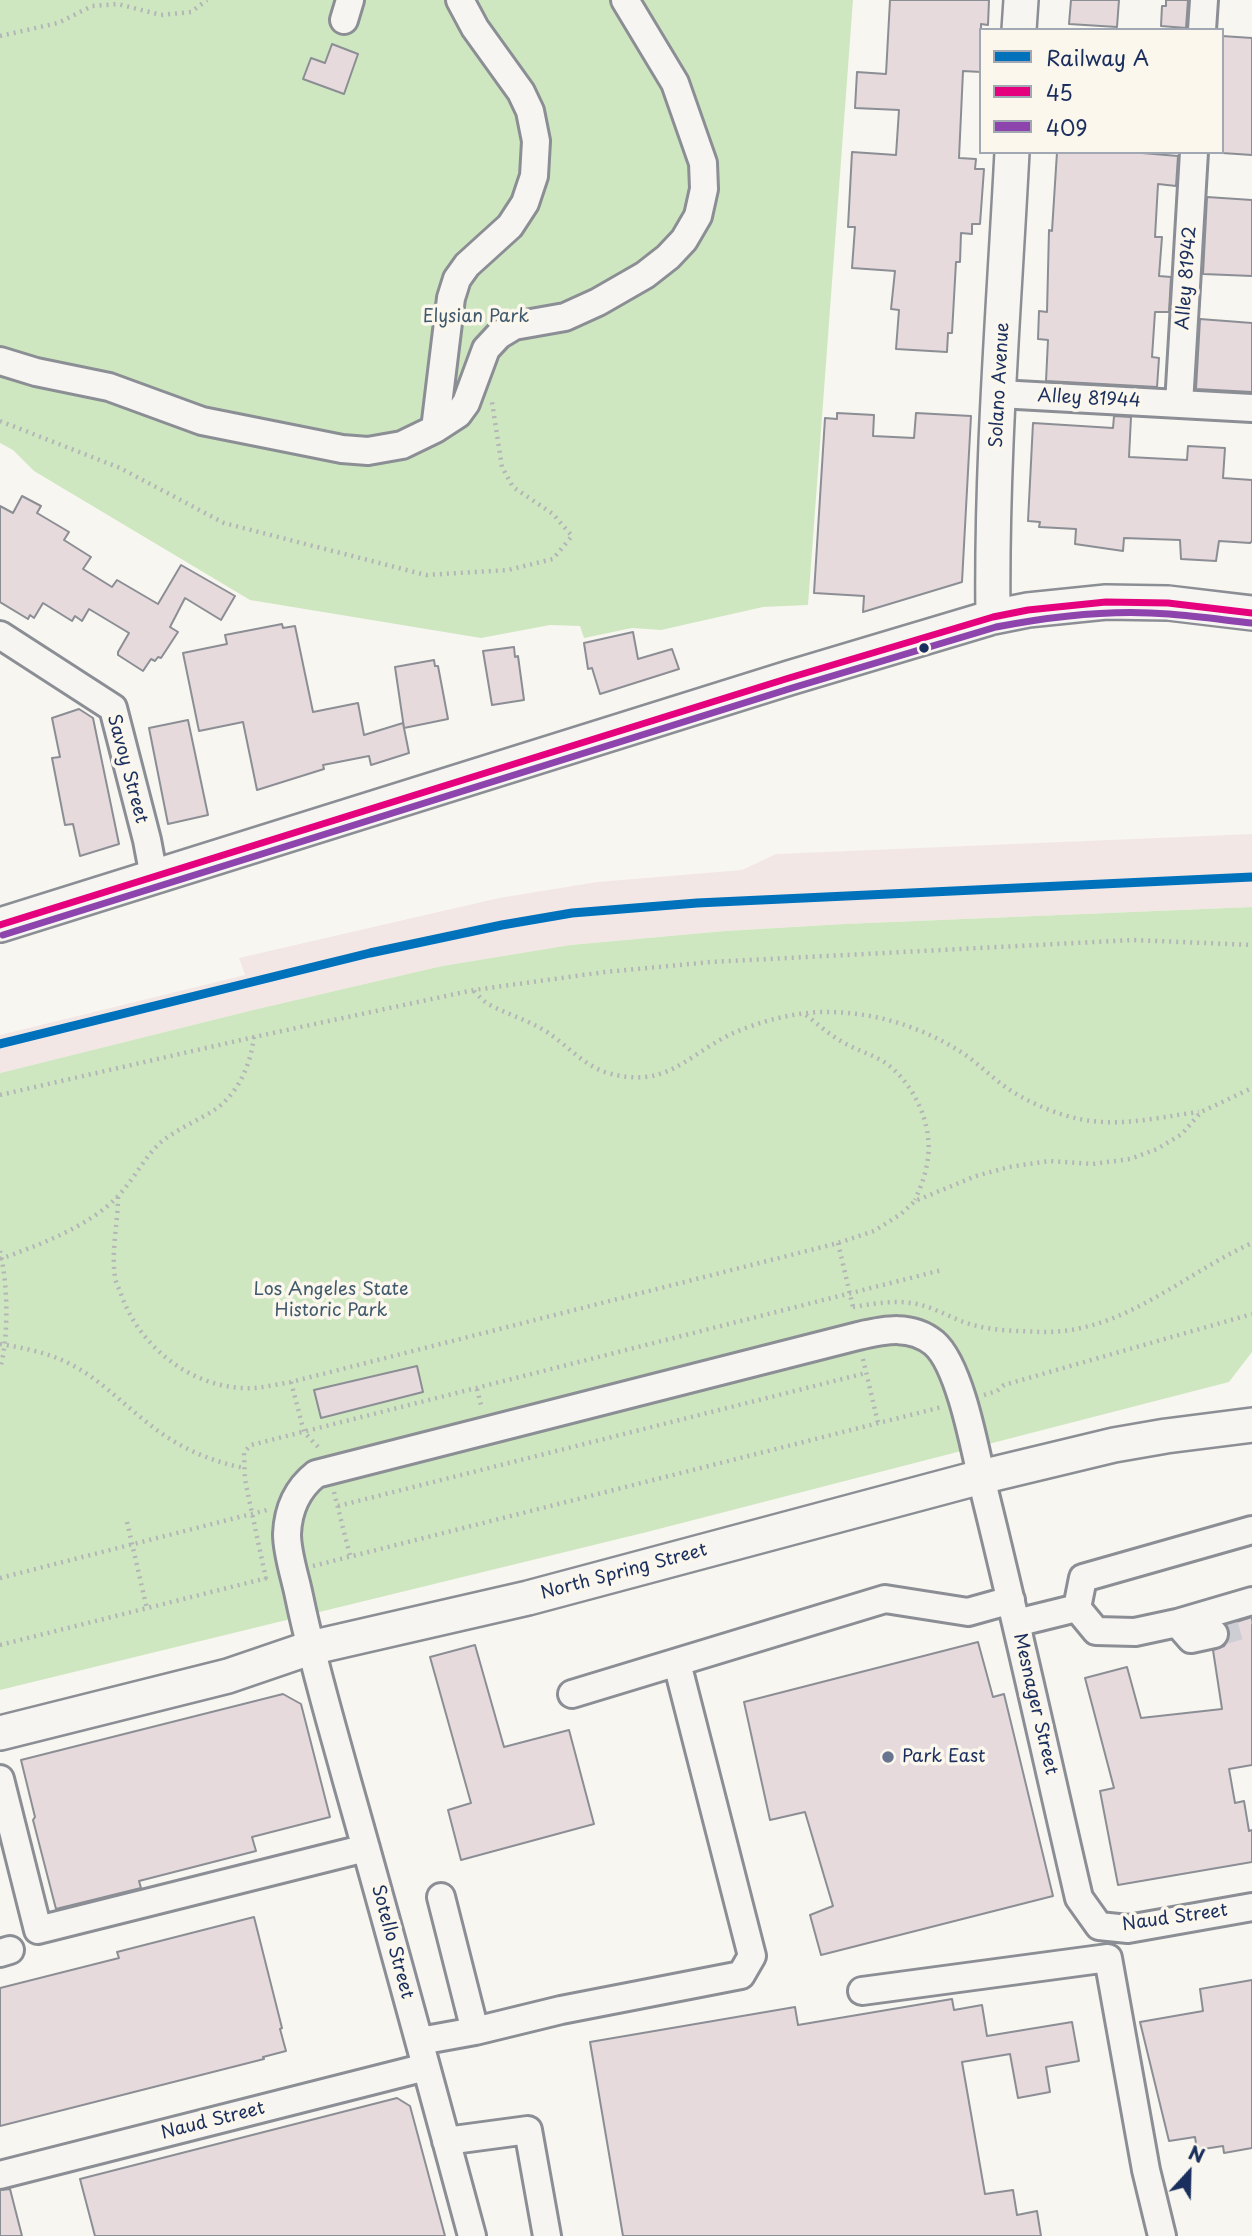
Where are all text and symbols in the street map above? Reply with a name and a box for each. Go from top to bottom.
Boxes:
legend [979,28,1224,154]
text: Railway A [1046,41,1149,73]
text: 45 [1046,76,1073,108]
text: 409 [1046,111,1088,143]
street label: Alley 81942 [1173,225,1201,331]
park label: Elysian Park [423,306,529,328]
street label: Solano Avenue [986,322,1014,448]
street label: Alley 81944 [1037,386,1141,412]
unlabelled marker [917,641,931,655]
street label: Savoy Street [102,712,152,826]
park label: Los Angeles State Historic Park [254,1279,408,1322]
street label: North Spring Street [538,1539,710,1605]
street label: Mesnager Street [1008,1631,1062,1777]
place label: Park East [902,1746,985,1768]
marker: Park East [880,1749,896,1765]
street label: Sotello Street [366,1883,418,2001]
street label: Naud Street [1121,1900,1229,1936]
street label: Naud Street [159,2098,267,2144]
north arrow [1154,2138,1224,2208]
text: N [1185,2138,1209,2169]

